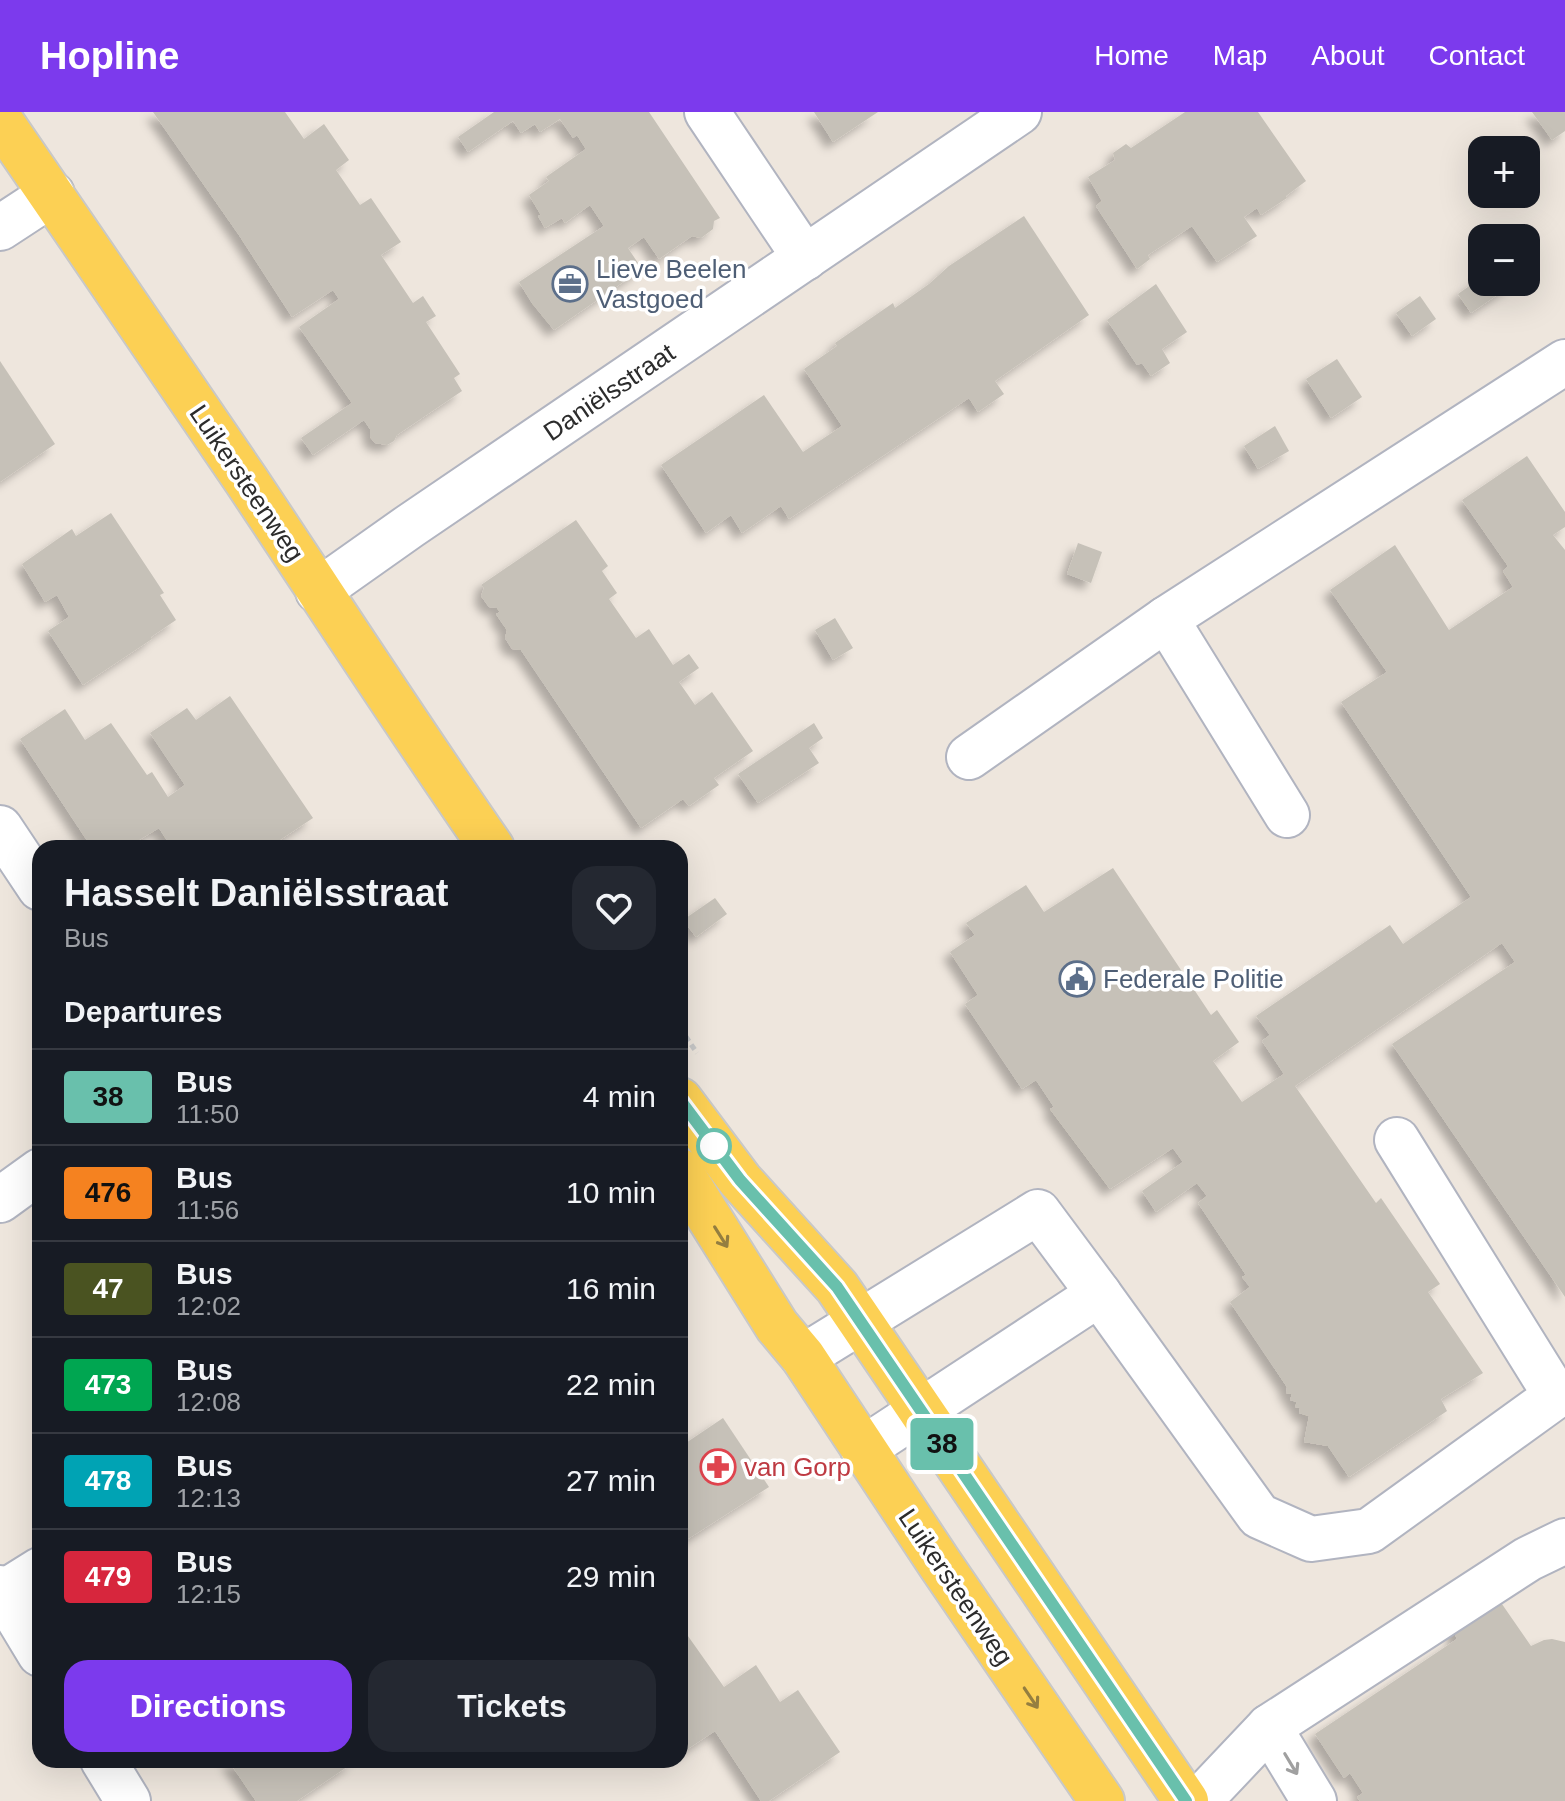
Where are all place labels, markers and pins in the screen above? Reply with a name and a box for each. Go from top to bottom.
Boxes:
place label: Lieve Beelen Vastgoed [596,254,746,314]
office icon: Lieve Beelen Vastgoed [551,265,589,303]
public building icon: Federale Politie [1058,960,1096,998]
place label: Federale Politie [1103,964,1284,994]
unlabelled marker [697,1129,731,1163]
pharmacy icon: van Gorp [699,1448,737,1486]
place label: van Gorp [744,1452,851,1482]

